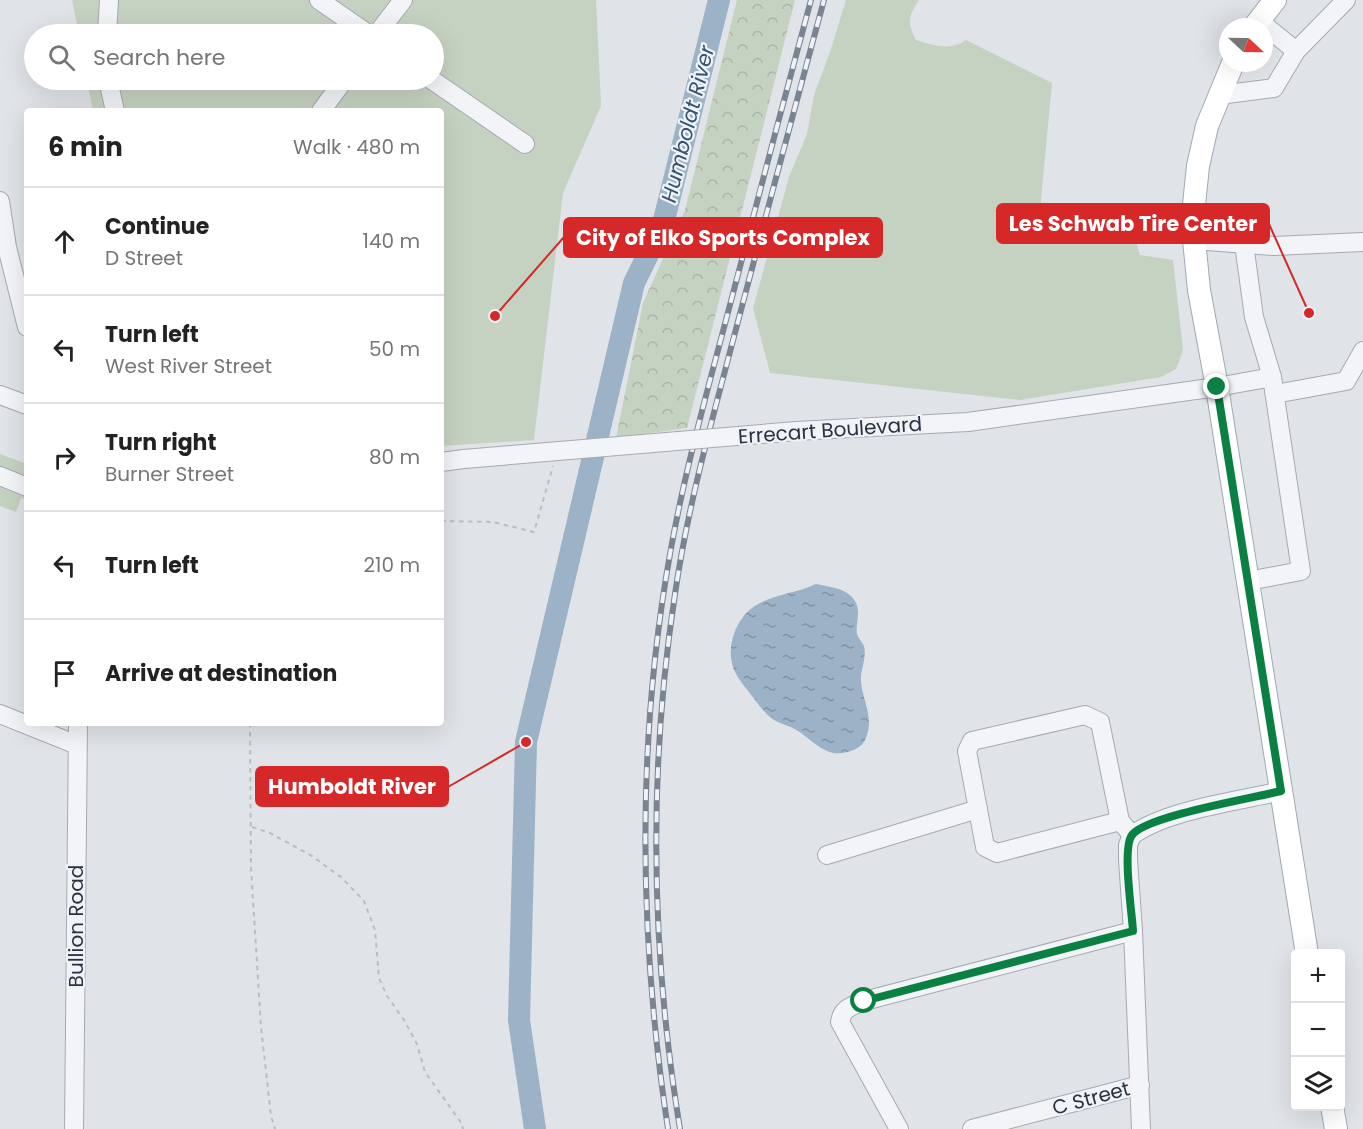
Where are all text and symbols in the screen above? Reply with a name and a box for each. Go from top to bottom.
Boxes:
north arrow [1219,18,1273,72]
search box [24,24,444,90]
icon: search [45,41,78,74]
water label: Humboldt River [654,41,721,206]
text: Search here [93,42,226,73]
text: 6 min [48,129,123,165]
text: Walk · 480 m [293,133,420,161]
callout: Les Schwab Tire Center [997,204,1269,243]
text: Les Schwab Tire Center [1009,209,1257,238]
text: Continue [105,211,209,242]
callout: City of Elko Sports Complex [564,218,882,257]
text: City of Elko Sports Complex [576,223,871,252]
icon: ahead [48,225,81,258]
text: 140 m [363,227,420,255]
text: D Street [105,244,183,272]
text: Turn left [105,319,199,350]
icon: left [48,333,81,366]
text: 50 m [369,335,420,363]
text: West River Street [105,352,272,380]
route end [1203,373,1229,399]
street label: Errecart Boulevard [737,410,923,450]
text: Turn right [105,427,216,458]
icon: right [48,441,81,474]
text: 80 m [369,443,420,471]
text: Burner Street [105,460,234,488]
icon: left [48,549,81,582]
text: Turn left [105,550,199,581]
text: 210 m [364,551,420,579]
icon: arrive [48,657,81,690]
text: Arrive at destination [105,658,337,689]
callout: Humboldt River [256,767,448,806]
text: Humboldt River [268,772,436,801]
street label: Bullion Road [62,865,90,987]
map controls [1291,949,1345,1111]
button: + [1291,949,1345,1003]
route start [850,987,876,1013]
button: − [1291,1003,1345,1057]
button: layers [1291,1057,1345,1111]
street label: C Street [1049,1074,1133,1122]

